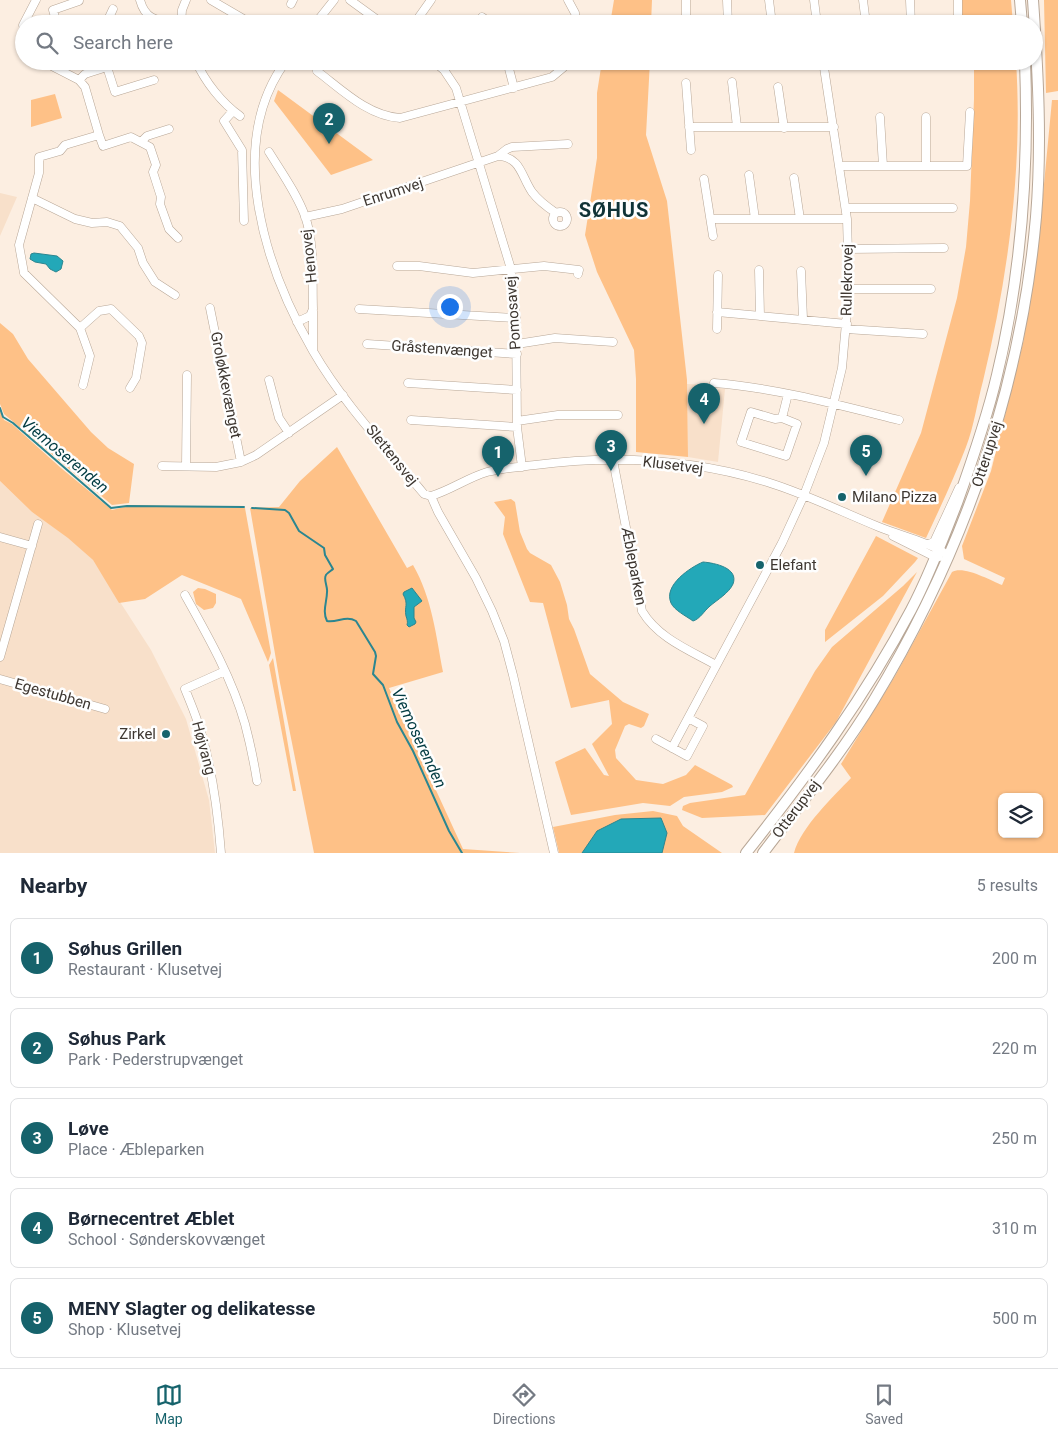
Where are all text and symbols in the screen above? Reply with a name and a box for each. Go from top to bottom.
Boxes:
search box [15,15,1043,70]
icon: search [33,29,61,57]
text: Search here [73,31,173,54]
pin: 2 [313,103,345,144]
street label: Enrumvej [361,174,425,210]
district label: SØHUS [579,198,649,222]
street label: Henovej [297,228,321,284]
street label: Rullekrovej [837,244,857,316]
street label: Pomosavej [501,275,525,351]
your location [437,294,463,320]
street label: Groløkkevænget [207,330,245,440]
street label: Gråstenvænget [391,336,493,362]
pin: 4 [688,383,720,424]
water label: Viemoserenden [18,413,112,497]
street label: Otterupvej [968,419,1006,489]
street label: Slettensvej [362,421,422,489]
pin: 3 [595,430,627,471]
pin: 5 [850,435,882,476]
pin: 1 [482,436,514,477]
street label: Klusetvej [642,452,704,478]
place label: Milano Pizza [852,488,937,506]
marker: Milano Pizza [836,491,848,503]
street label: Æbleparken [617,524,650,607]
place label: Elefant [770,556,817,574]
marker: Elefant [754,559,766,571]
street label: Egestubben [13,674,93,714]
water label: Viemoserenden [388,685,450,791]
street label: Højvang [188,719,220,777]
place label: Zirkel [119,725,156,743]
marker: Zirkel [160,728,172,740]
street label: Otterupvej [768,776,824,842]
map controls [998,793,1043,838]
button: layers [998,793,1043,838]
text: Nearby [20,874,87,898]
text: 5 results [977,876,1038,895]
text: Søhus Grillen [68,937,182,960]
text: 1 [32,949,42,968]
text: 200 m [992,949,1037,968]
text: Restaurant · Klusetvej [68,960,222,979]
text: Søhus Park [68,1027,166,1050]
text: 2 [32,1039,42,1058]
text: 220 m [992,1039,1037,1058]
text: Park · Pederstrupvænget [68,1050,243,1069]
text: Løve [68,1117,109,1140]
text: 3 [32,1129,42,1148]
text: 250 m [992,1129,1037,1148]
text: Place · Æbleparken [68,1140,204,1159]
text: Børnecentret Æblet [68,1207,234,1230]
text: 4 [32,1219,42,1238]
text: 310 m [992,1219,1037,1238]
text: School · Sønderskovvænget [68,1230,265,1249]
text: MENY Slagter og delikatesse [68,1297,315,1320]
text: 5 [32,1309,42,1328]
text: 500 m [992,1309,1037,1328]
text: Shop · Klusetvej [68,1320,181,1339]
tab: Map [155,1381,183,1427]
tab: Directions [493,1381,556,1427]
tab: Saved [865,1381,903,1427]

